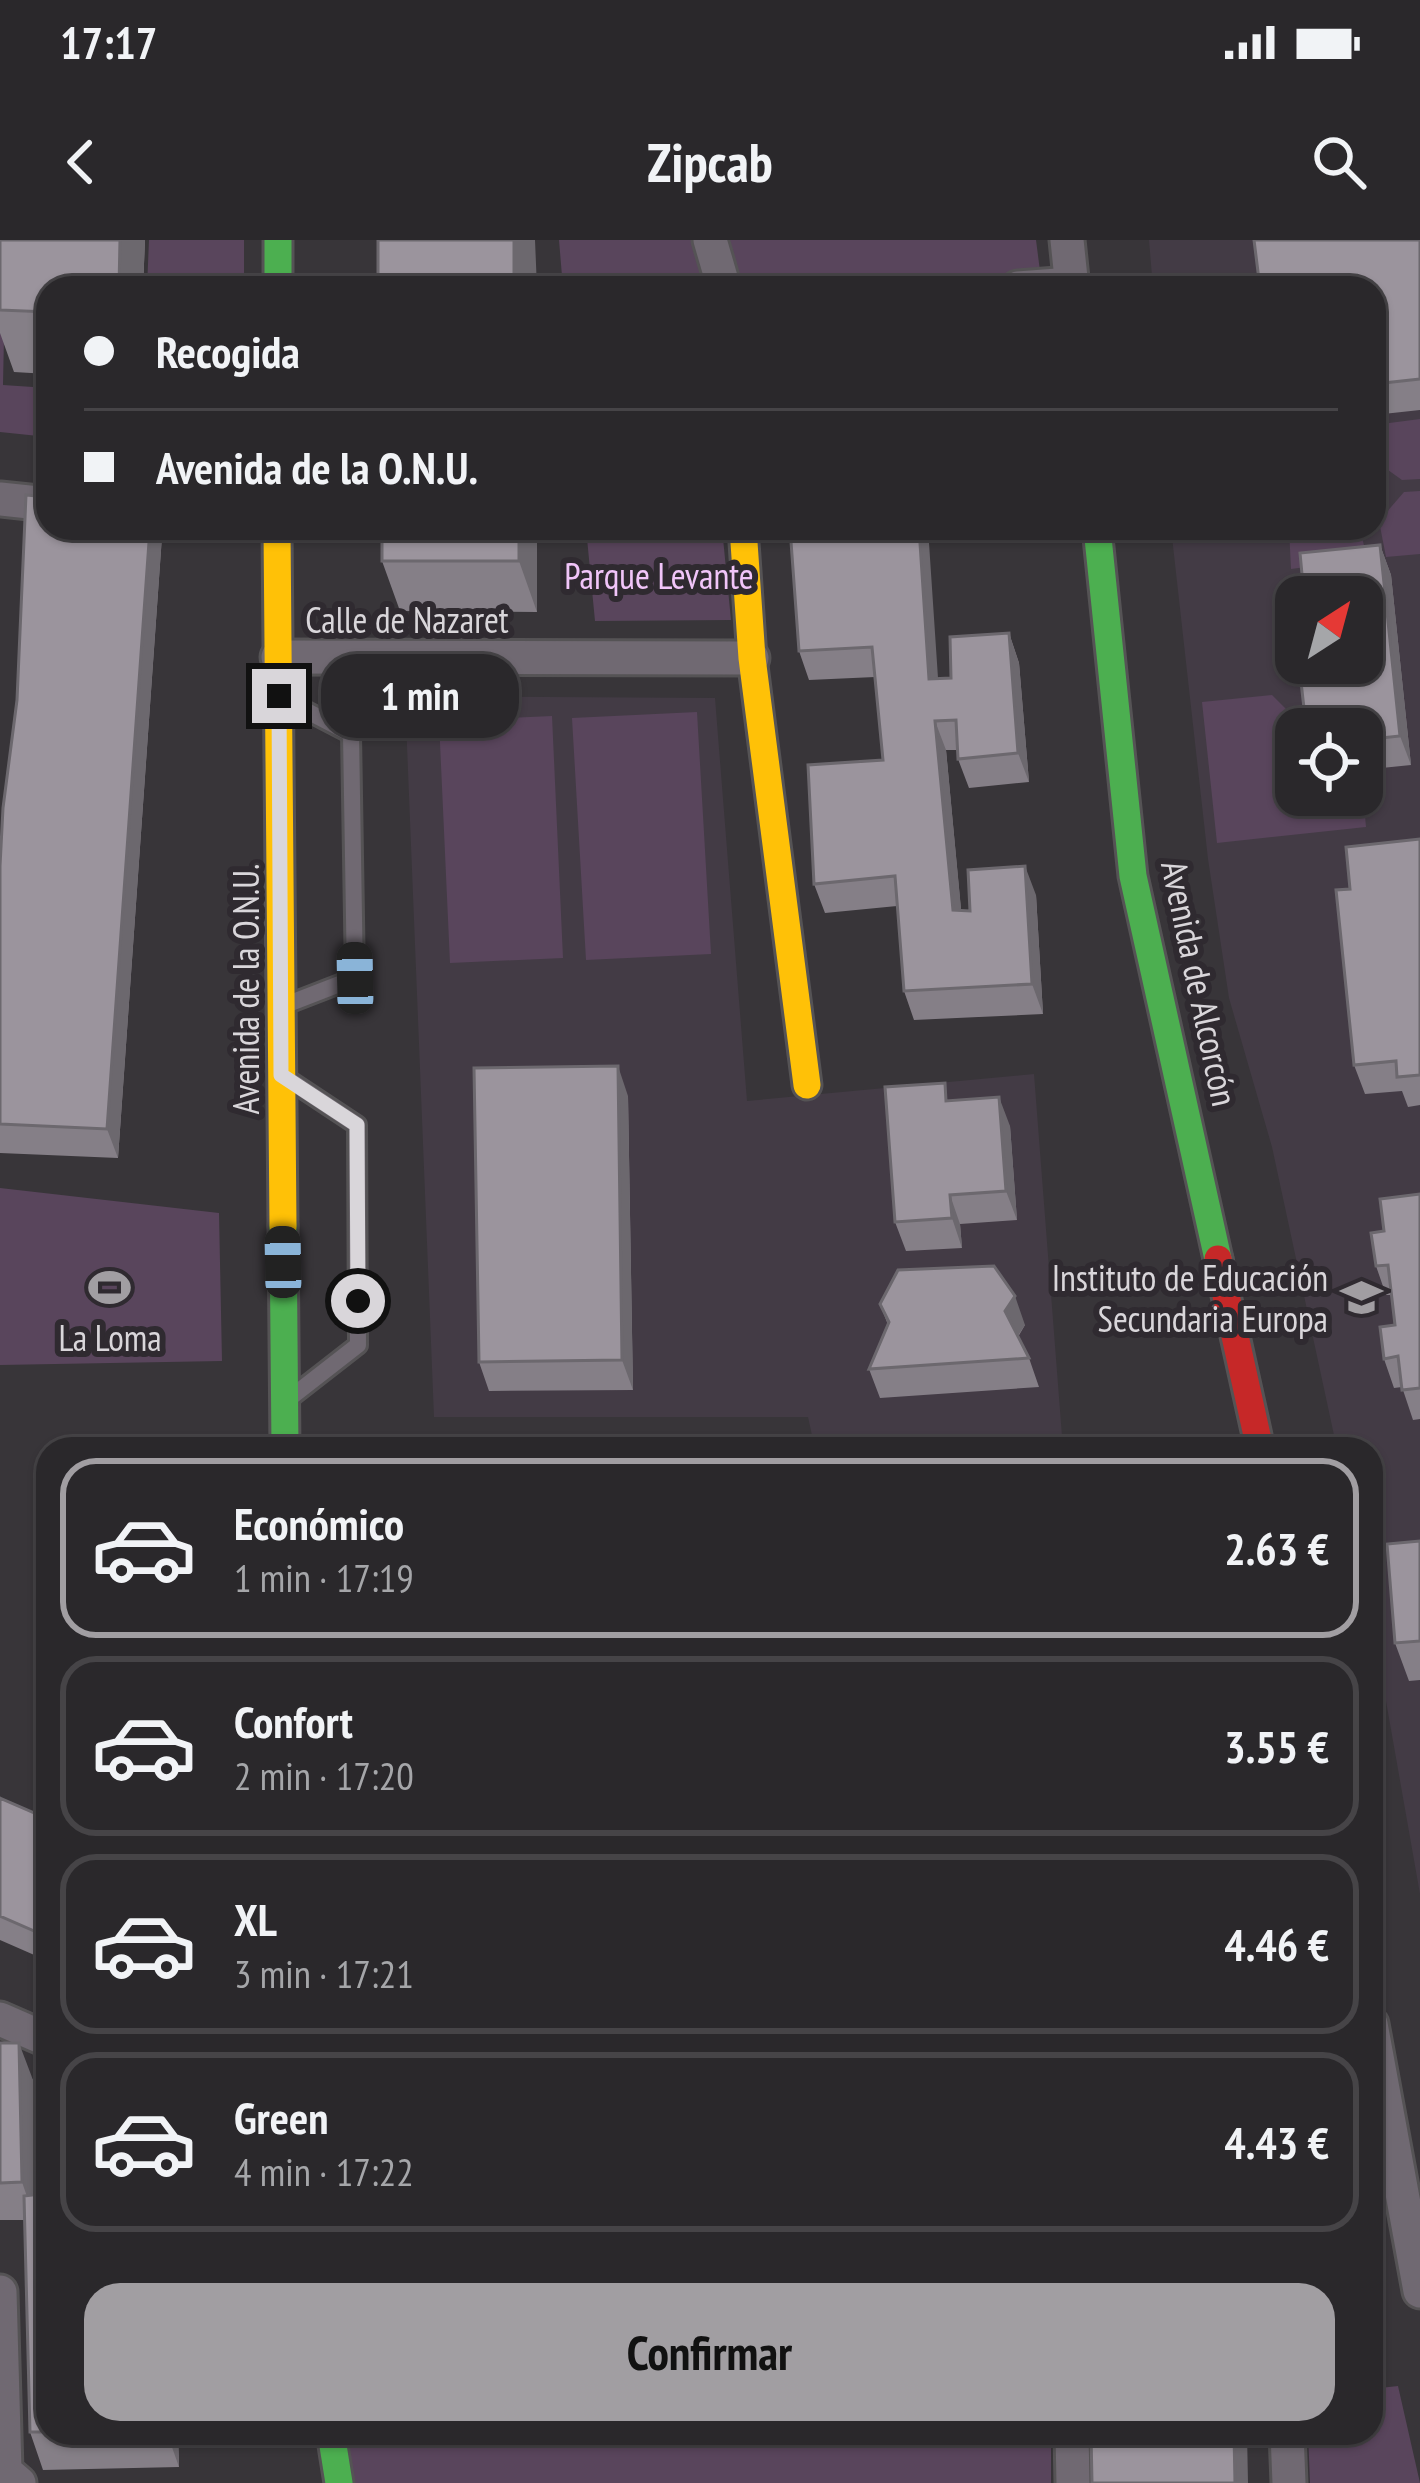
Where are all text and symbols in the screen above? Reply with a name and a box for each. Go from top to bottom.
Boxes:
text: 17:17 [60,13,157,71]
text: Zipcab [647,127,773,197]
icon: back [48,129,114,195]
icon: search [1306,129,1372,195]
text: Recogida [156,322,300,380]
text: Avenida de la O.N.U. [156,438,478,496]
park label: Parque Levante [564,552,754,599]
north arrow [1275,576,1383,684]
map controls [1275,576,1383,816]
street label: Calle de Nazaret [305,596,509,643]
callout: 1 min [321,654,519,738]
route end [252,669,306,723]
text: 1 min [381,670,459,721]
button: locate [1275,708,1383,816]
street label: Avenida de Alcorcón [1151,856,1249,1110]
street label: Avenida de la O.N.U. [222,864,269,1114]
car [336,942,374,1014]
car [264,1226,302,1298]
place label: Instituto de Educación Secundaria Europa [1052,1254,1328,1342]
sports icon: La Loma [87,1264,133,1310]
route start [331,1274,385,1328]
school or university icon: Instituto de Educación Secundaria Europa [1339,1275,1385,1321]
place label: La Loma [58,1314,162,1361]
icon: car [90,1494,198,1602]
text: Económico [234,1494,404,1552]
text: 2.63 € [1224,1519,1329,1577]
text: 1 min · 17:19 [234,1552,414,1603]
icon: car [90,1692,198,1800]
text: Confort [234,1692,353,1750]
text: 3.55 € [1224,1717,1329,1775]
text: 2 min · 17:20 [234,1750,414,1801]
icon: car [90,1890,198,1998]
text: XL [234,1890,277,1948]
text: 4.46 € [1224,1915,1329,1973]
text: 3 min · 17:21 [234,1948,414,1999]
icon: car [90,2088,198,2196]
text: Green [234,2088,329,2146]
text: 4.43 € [1224,2113,1329,2171]
text: 4 min · 17:22 [234,2146,414,2197]
button: Confirmar [84,2283,1335,2421]

